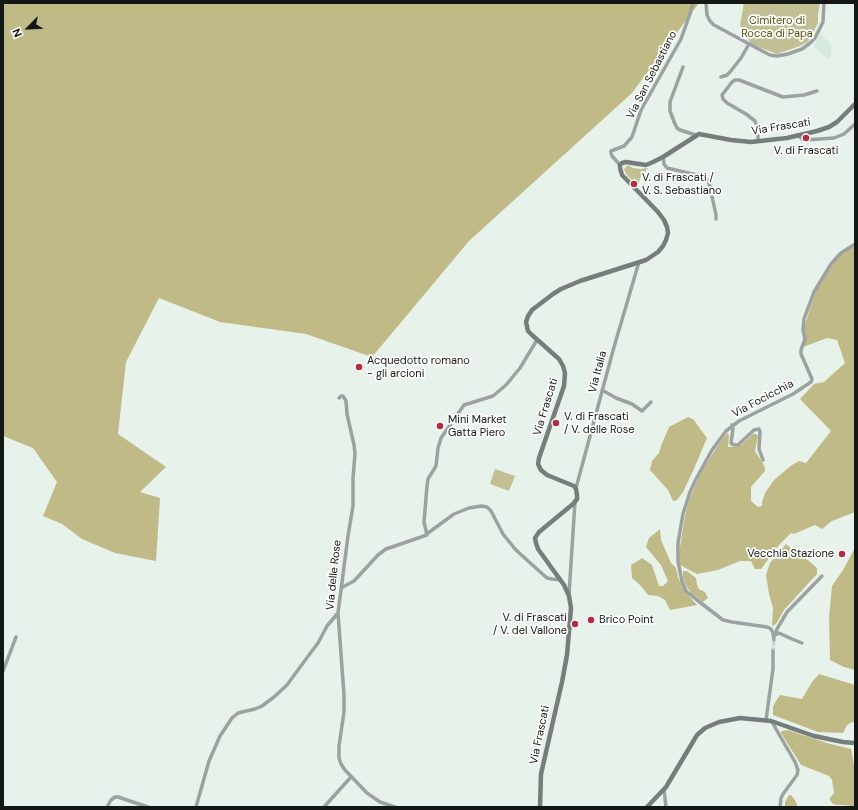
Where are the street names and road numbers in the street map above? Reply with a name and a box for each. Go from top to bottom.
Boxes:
street label: Via San Sebastiano [624,29,680,121]
street label: Via Frascati [751,116,811,138]
street label: Via Italia [586,350,610,394]
street label: Via Frascati [531,377,561,437]
street label: Via Focicchia [730,377,796,421]
street label: Via delle Rose [324,539,344,611]
street label: Via Frascati [527,705,553,765]

